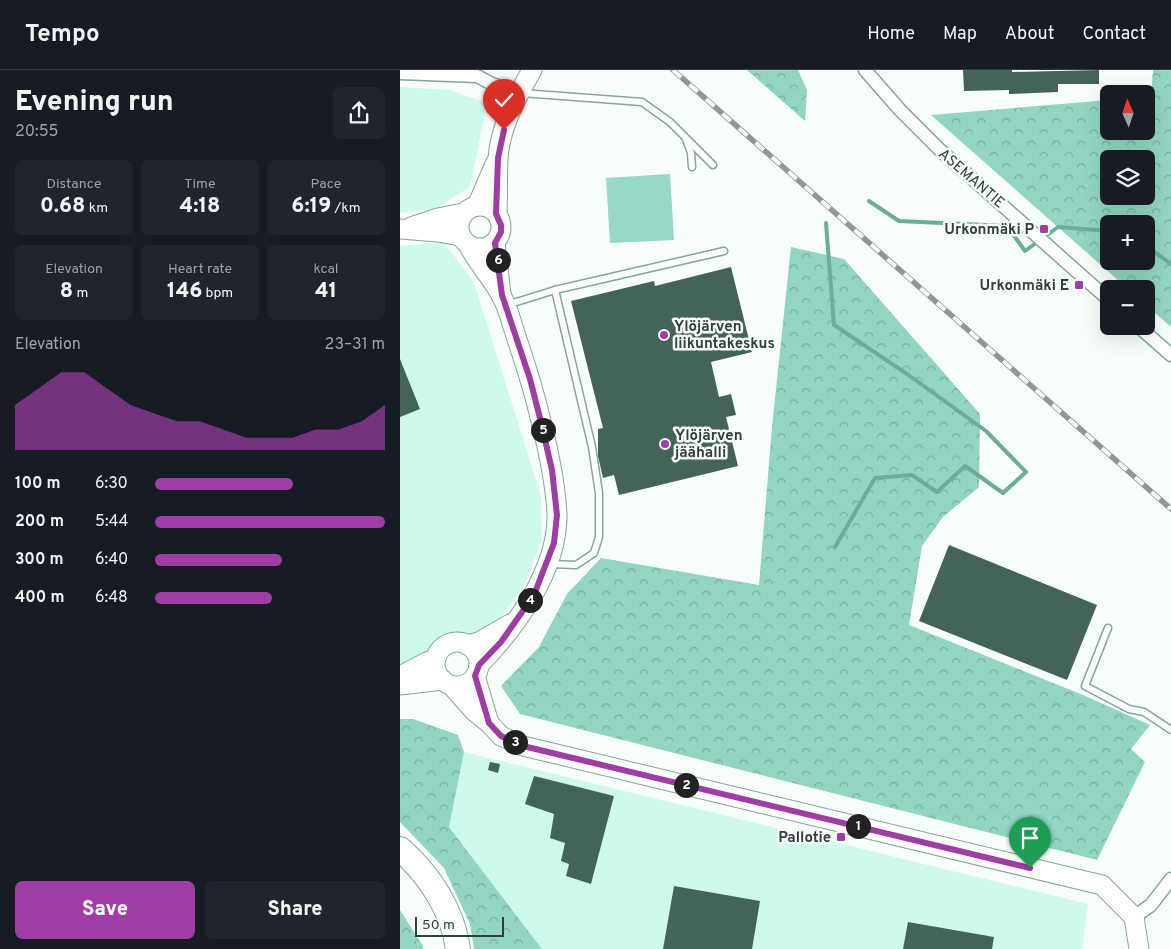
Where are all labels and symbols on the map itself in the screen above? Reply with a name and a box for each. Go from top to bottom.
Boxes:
pin [483,79,525,130]
north arrow [1100,85,1155,140]
street label: ASEMANTIE [934,145,1008,213]
place label: Urkonmäki P [944,221,1034,240]
marker: Urkonmäki P [1038,223,1050,235]
pin: 6 [486,248,510,272]
place label: Urkonmäki E [980,277,1069,296]
marker: Urkonmäki E [1073,279,1085,291]
place label: Ylöjärven liikuntakeskus [674,318,775,354]
marker: Ylöjärven liikuntakeskus [658,329,670,341]
pin: 5 [530,418,556,442]
place label: Ylöjärven jäähalli [674,427,743,463]
marker: Ylöjärven jäähalli [659,438,671,450]
pin: 4 [518,588,542,612]
pin: 3 [502,730,528,754]
pin: 2 [674,772,698,798]
pin: 1 [846,814,870,838]
pin [1009,817,1051,868]
place label: Pallotie [778,829,831,848]
marker: Pallotie [835,831,847,843]
scale bar [415,914,504,937]

